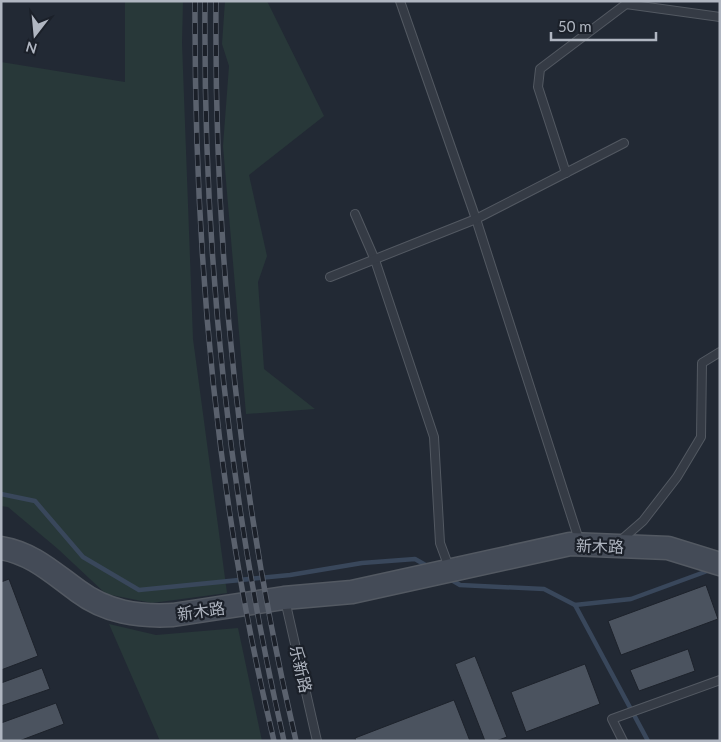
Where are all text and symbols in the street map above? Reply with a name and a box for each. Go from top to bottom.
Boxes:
north arrow [10,10,60,60]
scale bar [551,10,656,42]
text: 50 m [558,17,592,35]
text: N [24,38,39,58]
street label: 新木路 [576,535,624,556]
street label: 新木路 [176,598,226,623]
street label: 乐新路 [287,643,316,694]

